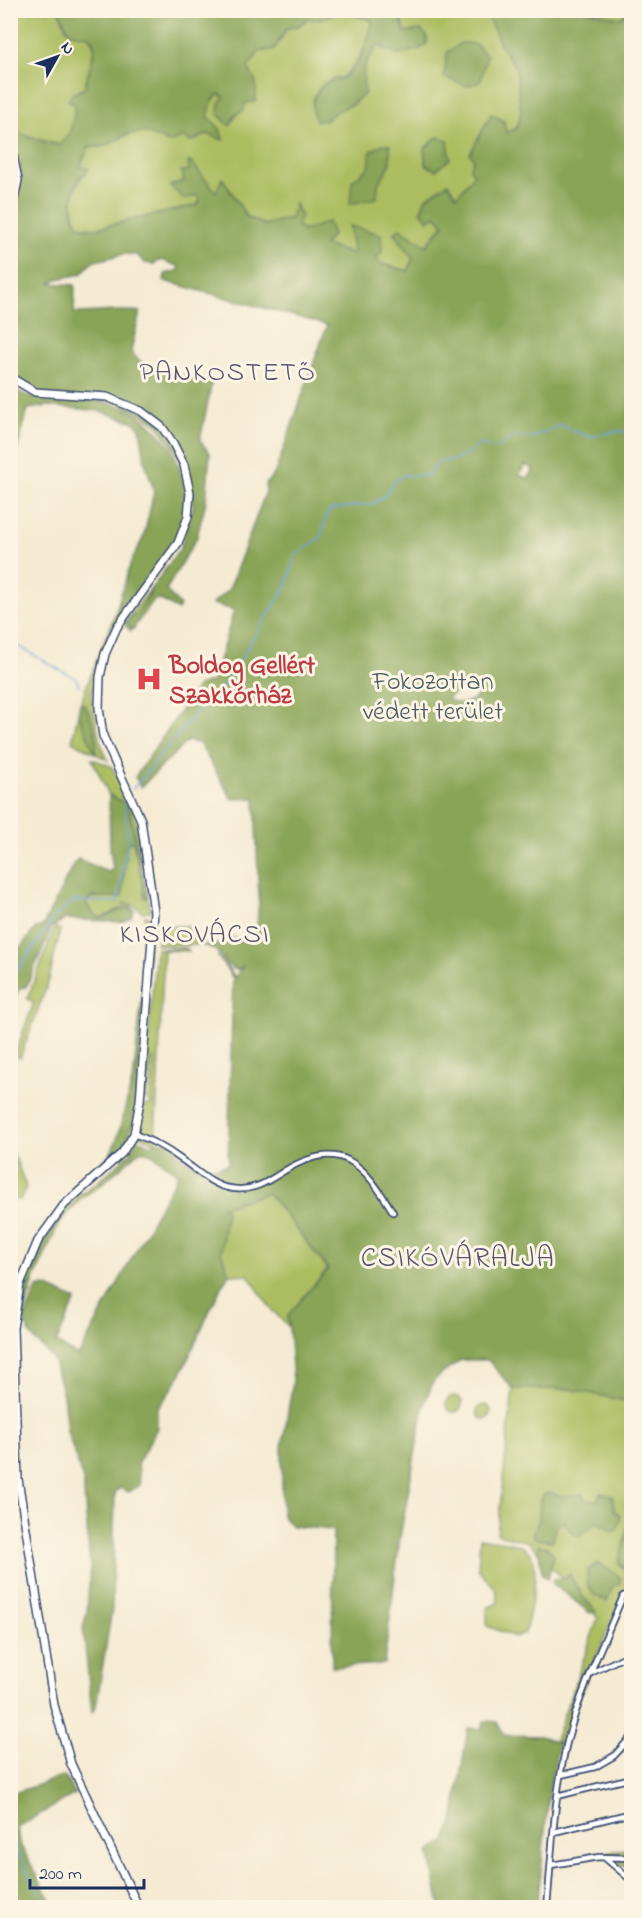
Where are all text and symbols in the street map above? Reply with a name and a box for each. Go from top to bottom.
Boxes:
north arrow [27,27,87,87]
text: N [54,37,80,61]
district label: PANKOSTETŐ [139,354,317,393]
place label: Boldog Gellért Szakkórház [168,648,315,716]
hospital icon: Boldog Gellért Szakkórház [134,664,164,694]
park label: Fokozottan védett terület [363,664,503,732]
district label: KISKOVÁCSI [120,916,270,955]
district label: CSIKÓVÁRALJA [361,1239,555,1280]
scale bar [30,1852,144,1890]
text: 200 m [39,1862,82,1888]

